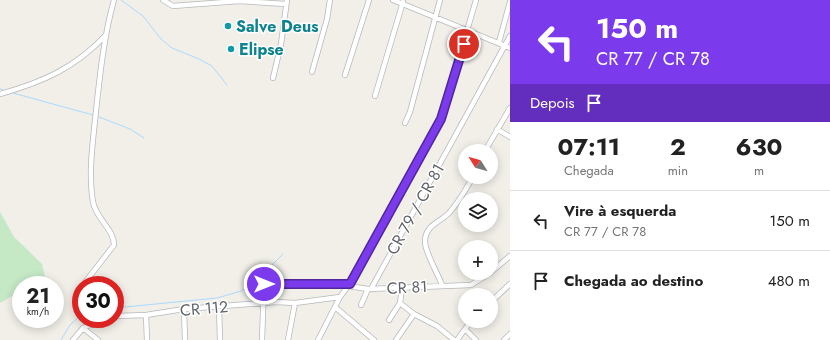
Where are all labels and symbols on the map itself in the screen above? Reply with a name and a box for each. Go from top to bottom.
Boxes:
place label: Salve Deus [236,15,319,38]
marker: Salve Deus [223,21,233,31]
pin [447,27,481,61]
place label: Elipse [239,38,284,61]
marker: Elipse [226,44,236,54]
north arrow [458,144,498,184]
street label: CR 79 / CR 81 [381,160,450,259]
position arrow [243,263,285,305]
street label: CR 81 [386,275,428,300]
speed limit sign: 30 [72,276,124,328]
street label: CR 112 [179,295,229,322]

